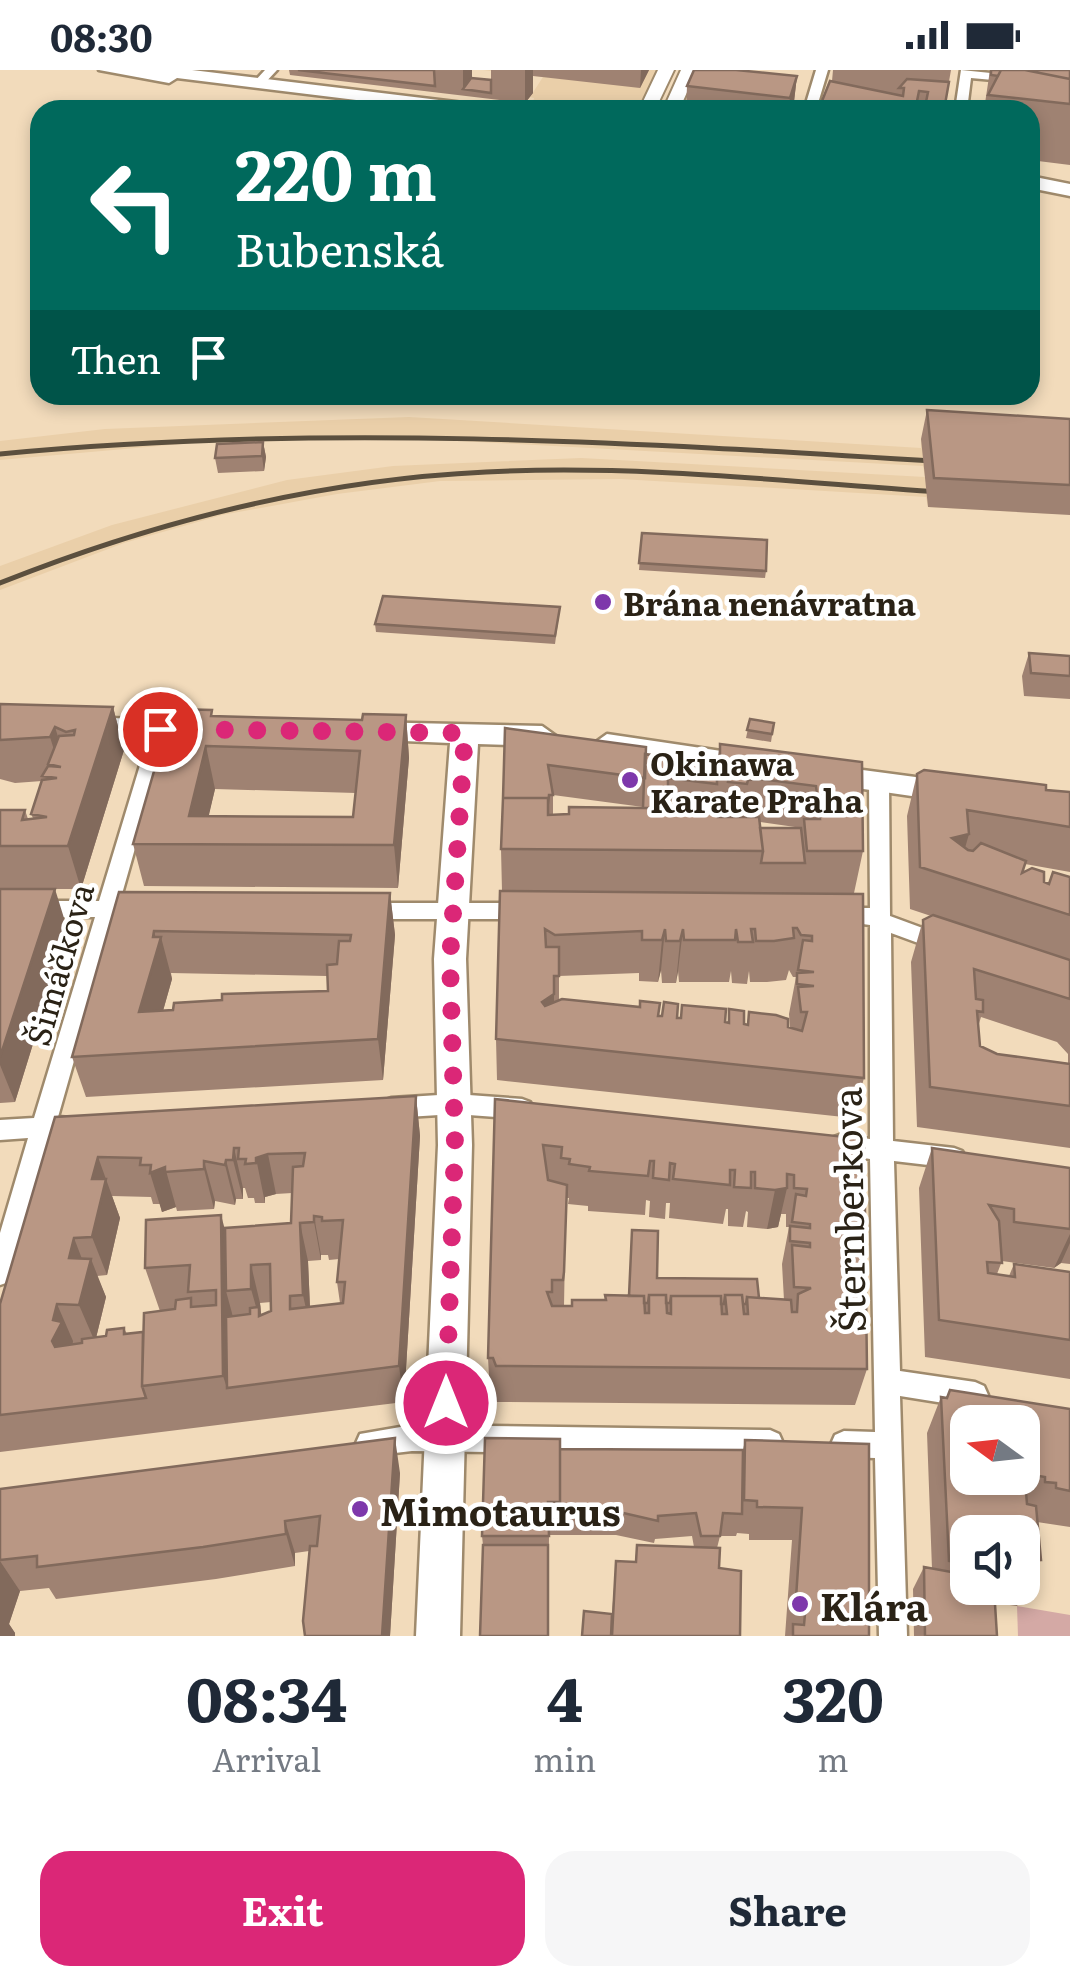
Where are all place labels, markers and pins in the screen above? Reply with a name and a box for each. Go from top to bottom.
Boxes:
place label: Brána nenávratna [623,578,916,626]
marker: Brána nenávratna [592,591,614,613]
pin [118,687,203,772]
place label: Okinawa Karate Praha [650,738,864,823]
marker: Okinawa Karate Praha [619,769,641,791]
place label: Mimotaurus [380,1481,621,1538]
marker: Mimotaurus [349,1498,371,1520]
place label: Klára [820,1576,928,1633]
marker: Klára [789,1593,811,1615]

